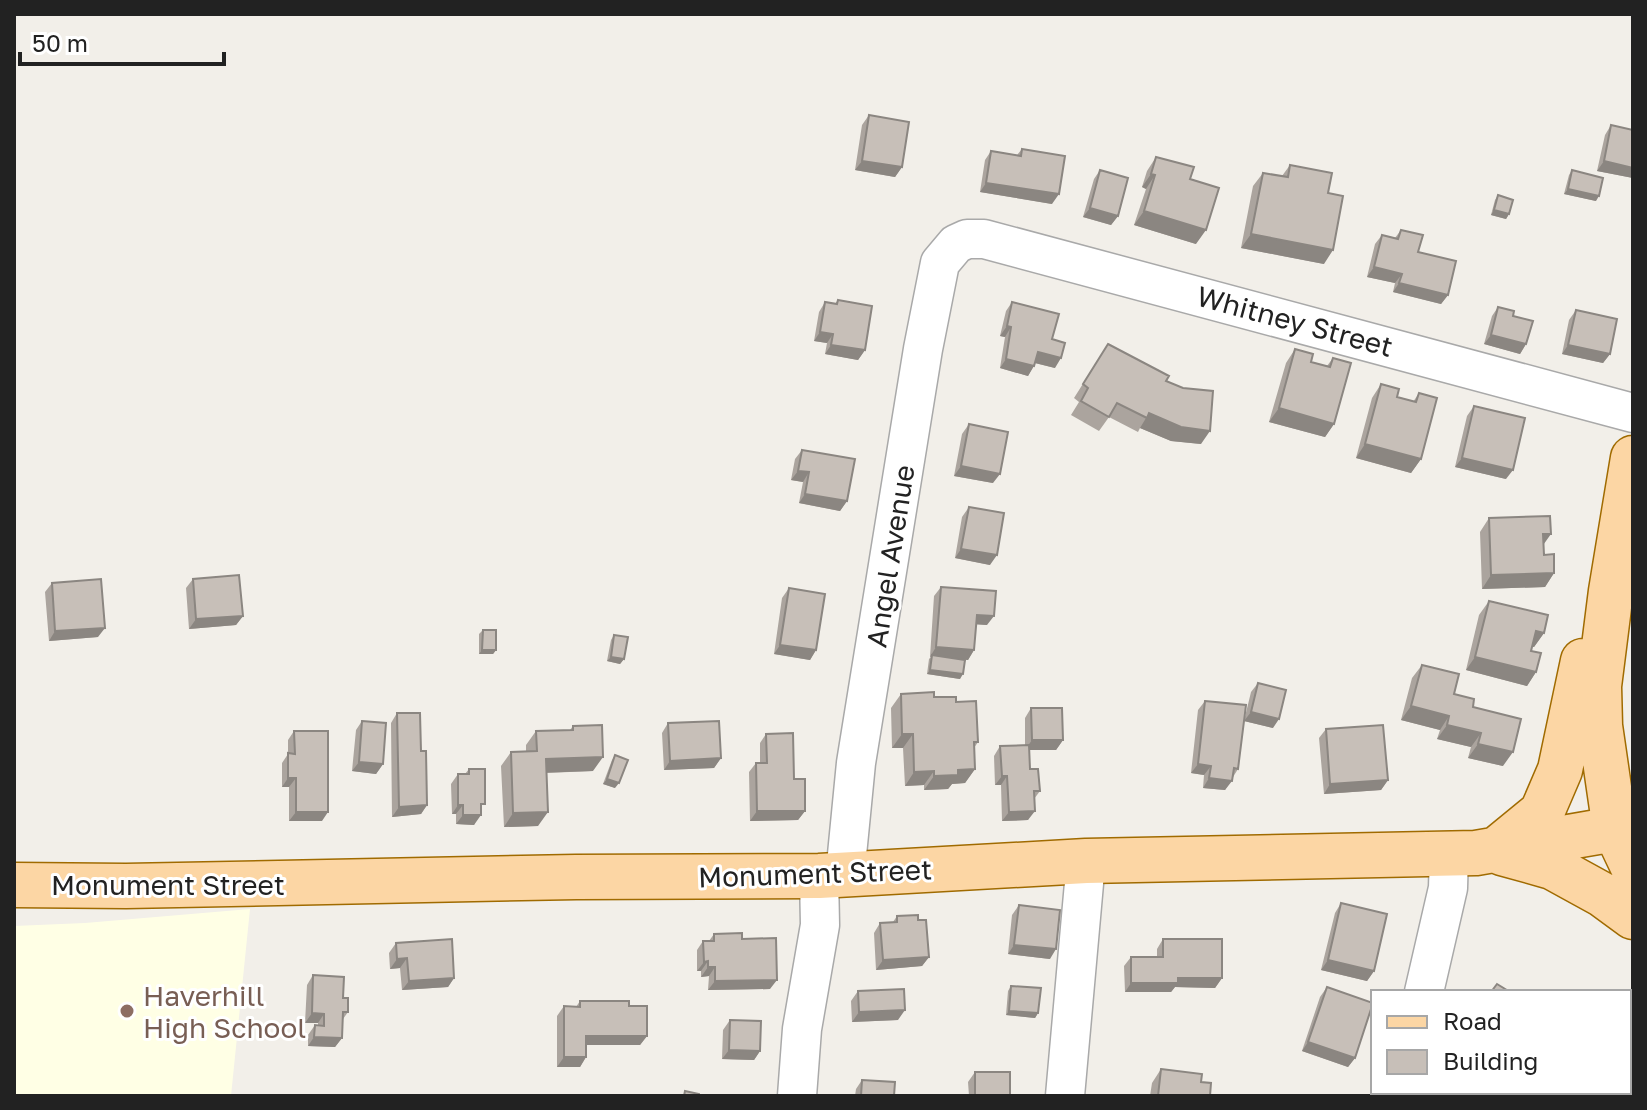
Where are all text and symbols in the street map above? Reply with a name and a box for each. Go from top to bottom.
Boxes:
scale bar [20,16,224,66]
text: 50 m [32,28,88,57]
street label: Whitney Street [1194,279,1396,363]
street label: Angel Avenue [859,462,921,650]
street label: Monument Street [697,852,933,894]
street label: Monument Street [51,868,285,901]
place label: Haverhill High School [143,979,306,1044]
legend [1371,990,1631,1094]
marker: Haverhill High School [118,1002,136,1020]
text: Road [1443,1006,1502,1035]
text: Building [1443,1046,1538,1075]

